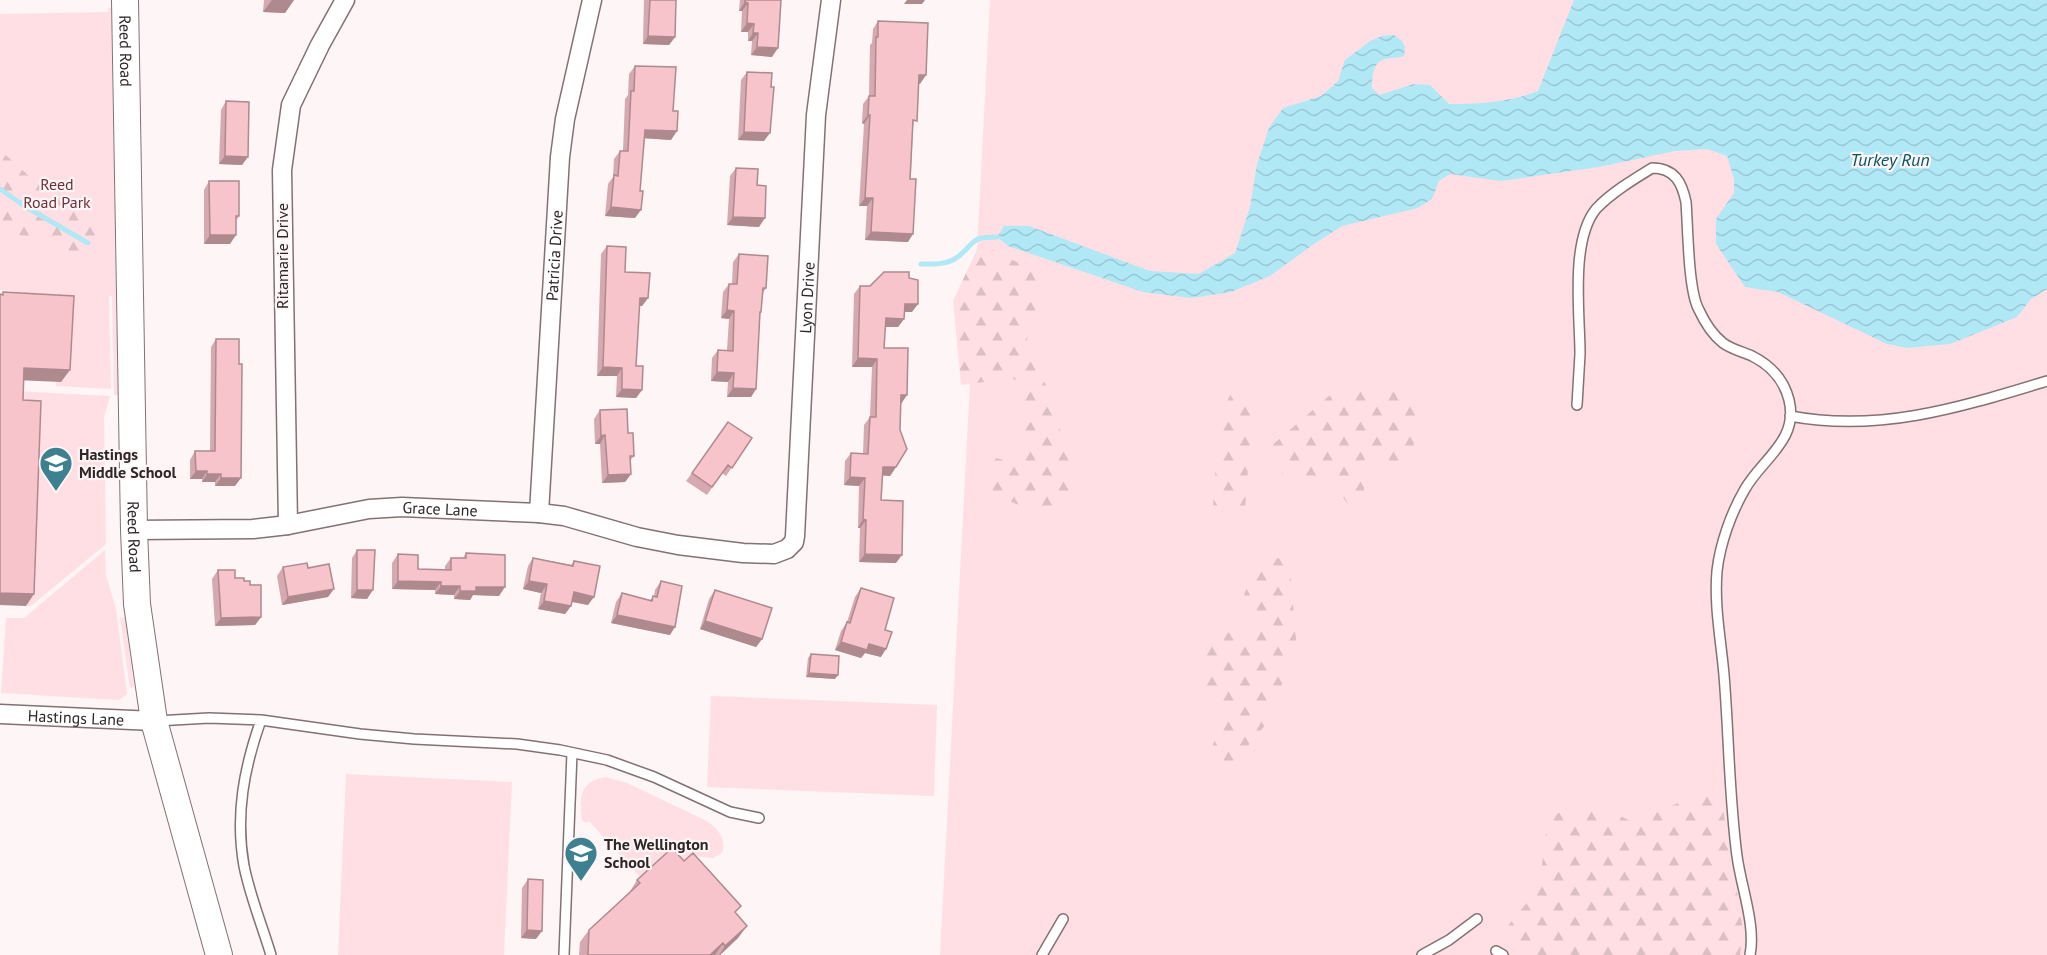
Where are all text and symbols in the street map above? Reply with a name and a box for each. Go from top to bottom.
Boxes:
street label: Reed Road [115,15,136,87]
water label: Turkey Run [1850,148,1930,171]
park label: Reed Road Park [23,174,91,212]
street label: Ritamarie Drive [272,203,292,309]
street label: Patricia Drive [542,209,567,302]
street label: Lyon Drive [795,261,819,334]
place label: Hastings Middle School [79,444,177,482]
school or university icon: Hastings Middle School [38,445,74,492]
street label: Grace Lane [402,497,478,520]
street label: Reed Road [124,501,146,573]
street label: Hastings Lane [27,705,125,730]
place label: The Wellington School [604,834,708,872]
school or university icon: The Wellington School [563,835,599,882]

